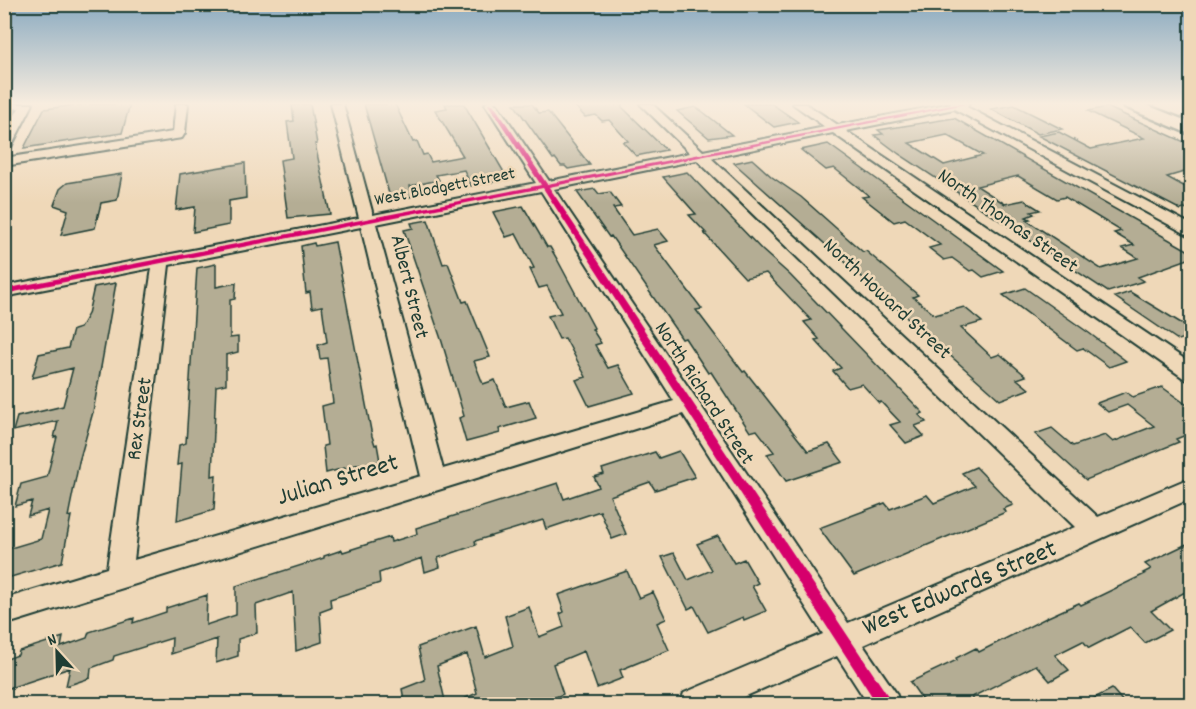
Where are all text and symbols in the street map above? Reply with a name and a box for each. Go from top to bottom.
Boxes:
street label: West Blodgett Street [373,162,518,214]
street label: North Thomas Street [930,162,1084,282]
street label: Albert Street [381,232,435,342]
street label: North Howard Street [815,232,957,368]
street label: North Richard Street [645,317,761,472]
street label: Rex Street [120,376,162,462]
street label: Julian Street [273,445,404,517]
street label: West Edwards Street [857,531,1063,647]
north arrow [27,622,87,682]
text: N [44,628,60,653]

